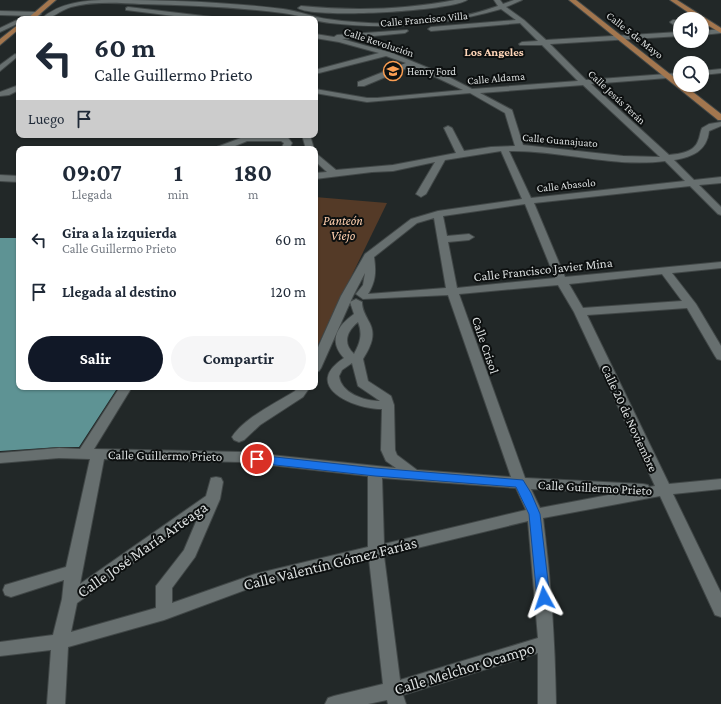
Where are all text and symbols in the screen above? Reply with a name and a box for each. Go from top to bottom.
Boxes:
street label: Calle Francisco Villa [380,9,468,29]
street label: Calle 5 de Mayo [604,9,666,62]
map controls [673,12,709,92]
button: sound [673,12,709,48]
street label: Calle Revolución [342,25,416,59]
icon: left [28,32,80,84]
text: 60 m [94,32,155,63]
district label: Los Angeles [464,45,524,59]
button: search [673,56,709,92]
school or university icon: Henry Ford [382,60,404,82]
text: Calle Guillermo Prieto [94,65,253,85]
place label: Henry Ford [407,65,456,78]
street label: Calle Jesús Terán [585,67,648,127]
street label: Calle Aldama [467,69,525,87]
icon: arrive [73,108,95,130]
text: Luego [28,111,65,127]
street label: Calle Guanajuato [522,131,599,150]
text: 09:07 [62,159,122,186]
text: 1 [174,159,183,186]
text: 180 [235,159,272,186]
street label: Calle Abasolo [536,176,597,194]
text: Llegada [72,187,112,202]
text: min [168,187,189,202]
text: m [248,187,259,202]
park label: Panteón Viejo [323,213,363,244]
text: Gira a la izquierda [62,225,177,241]
icon: left [28,229,50,251]
text: 60 m [275,232,306,248]
text: Calle Guillermo Prieto [62,241,177,256]
street label: Calle Francisco Javier Mina [473,255,613,284]
icon: arrive [28,281,50,303]
text: Llegada al destino [62,284,177,300]
text: 120 m [271,284,306,300]
street label: Calle Crisol [469,315,502,376]
button: Salir [28,336,163,382]
button: Compartir [171,336,306,382]
street label: Calle 20 de Noviembre [598,362,661,475]
pin [240,442,274,476]
street label: Calle Guillermo Prieto [108,447,222,464]
icon: arrive [246,448,268,470]
street label: Calle Guillermo Prieto [537,477,653,498]
street label: Calle José María Arteaga [74,498,212,602]
street label: Calle Valentín Gómez Farías [242,534,419,593]
position arrow [523,577,565,619]
street label: Calle Melchor Ocampo [392,639,537,699]

